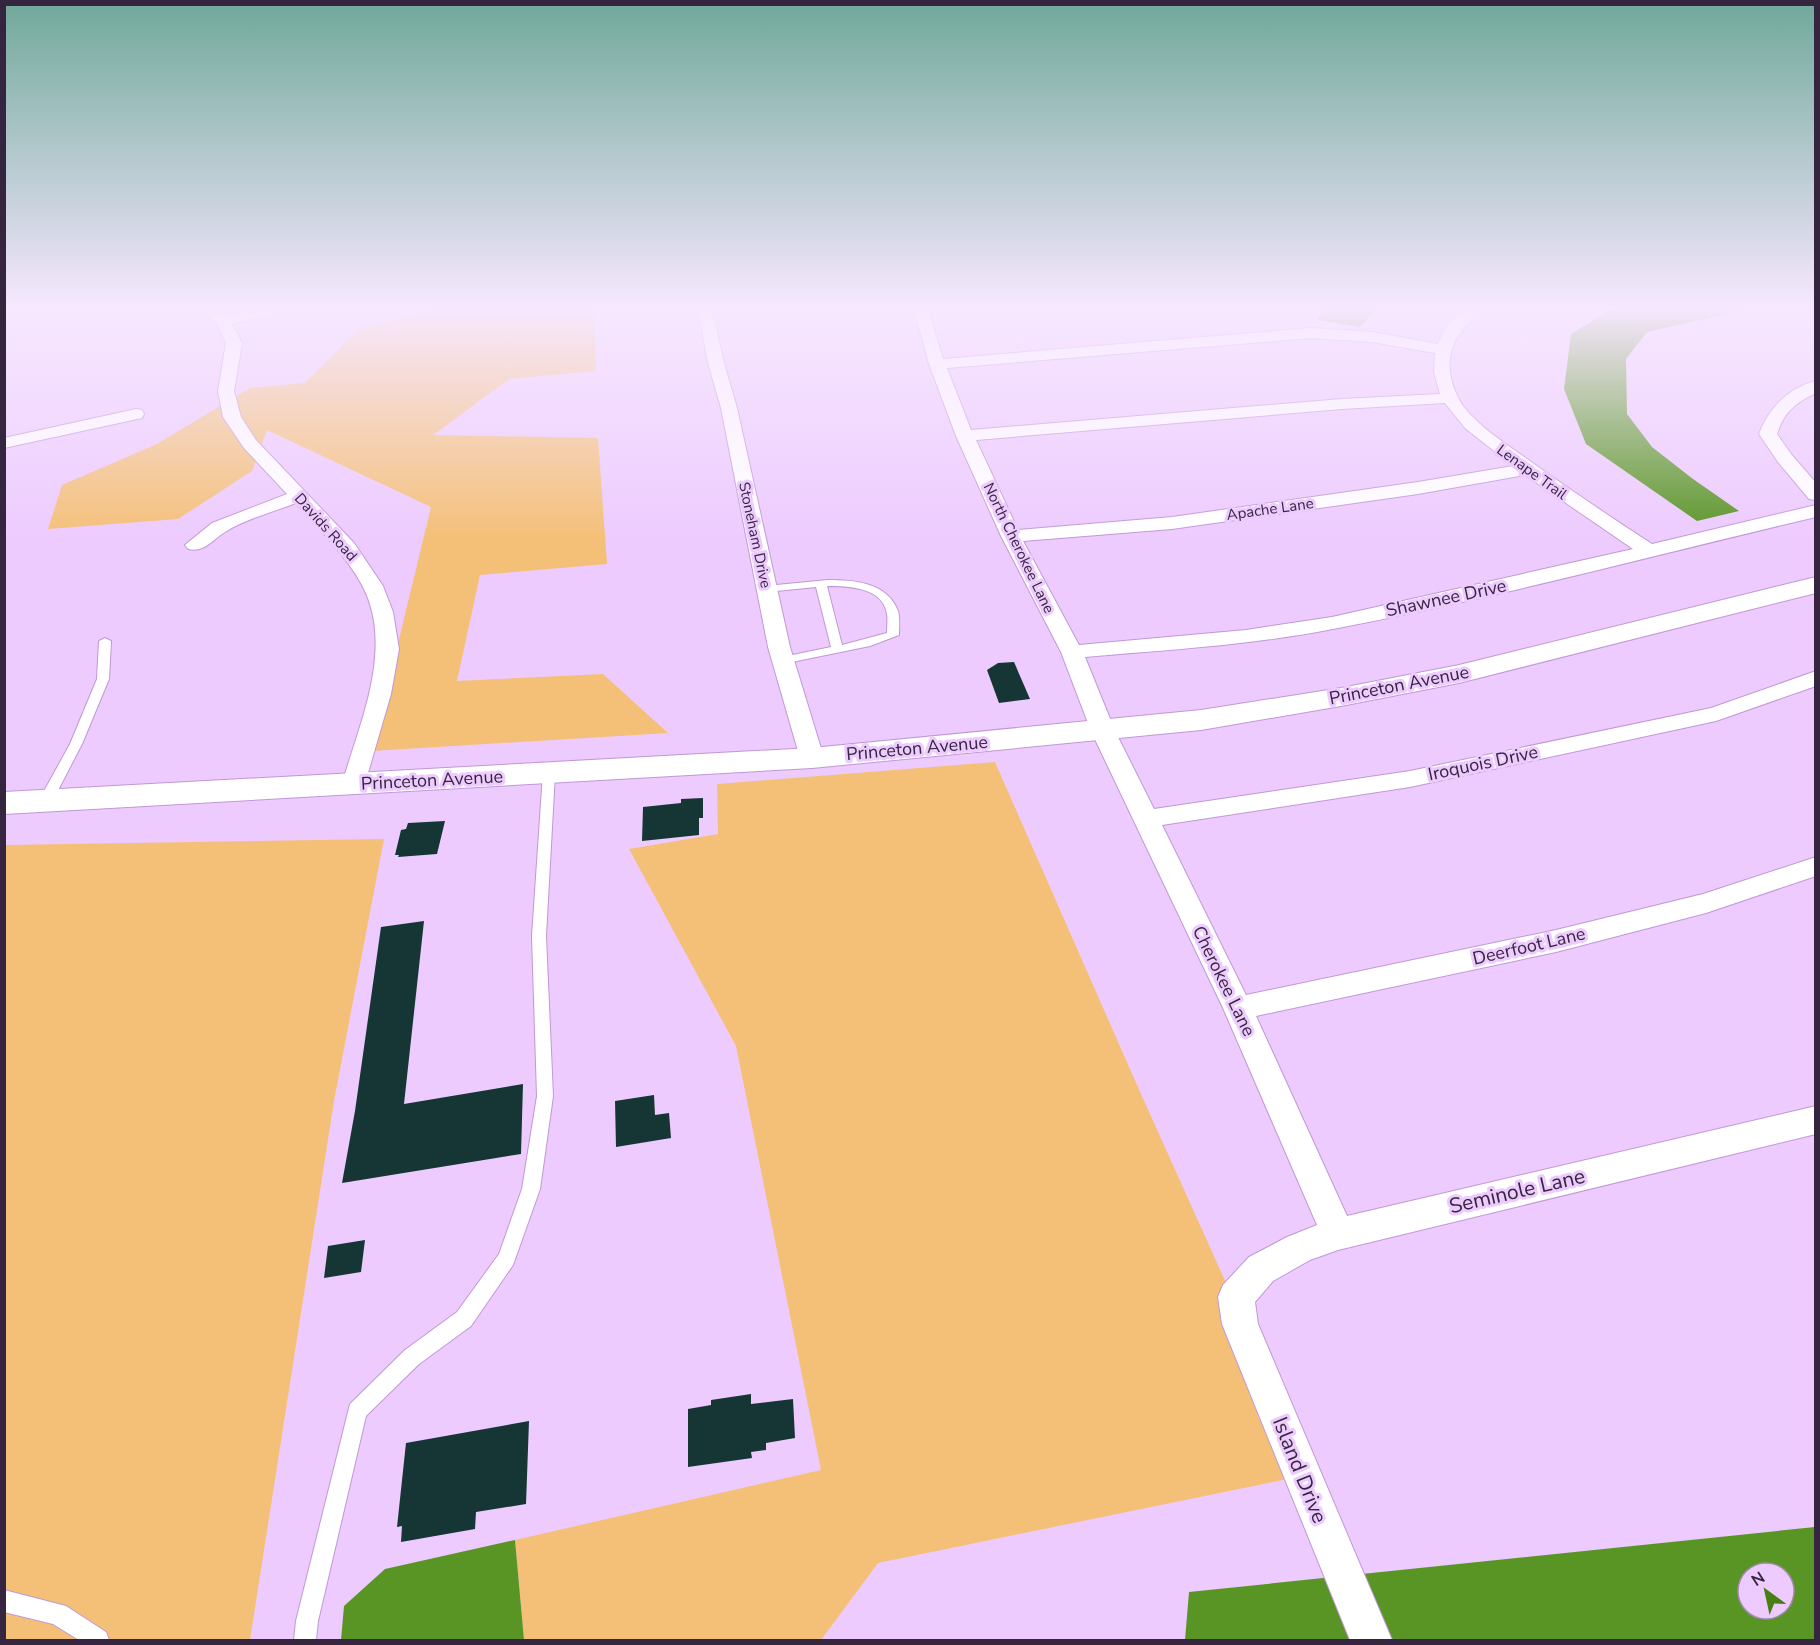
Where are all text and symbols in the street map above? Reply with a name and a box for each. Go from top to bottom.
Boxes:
street label: Lenape Trail [1493,440,1572,505]
street label: North Cherokee Lane [979,479,1059,617]
street label: Stoneham Drive [734,480,776,590]
street label: Davids Road [290,489,362,565]
street label: Apache Lane [1225,493,1315,525]
street label: Shawnee Drive [1384,574,1508,622]
street label: Princeton Avenue [1327,660,1471,710]
street label: Princeton Avenue [845,730,989,766]
street label: Iroquois Drive [1426,740,1540,786]
street label: Princeton Avenue [360,764,504,796]
street label: Deerfoot Lane [1470,921,1588,971]
street label: Cherokee Lane [1187,922,1261,1040]
street label: Seminole Lane [1446,1162,1588,1220]
street label: Island Drive [1266,1413,1334,1527]
north arrow [1736,1561,1796,1621]
text: N [1747,1567,1769,1592]

